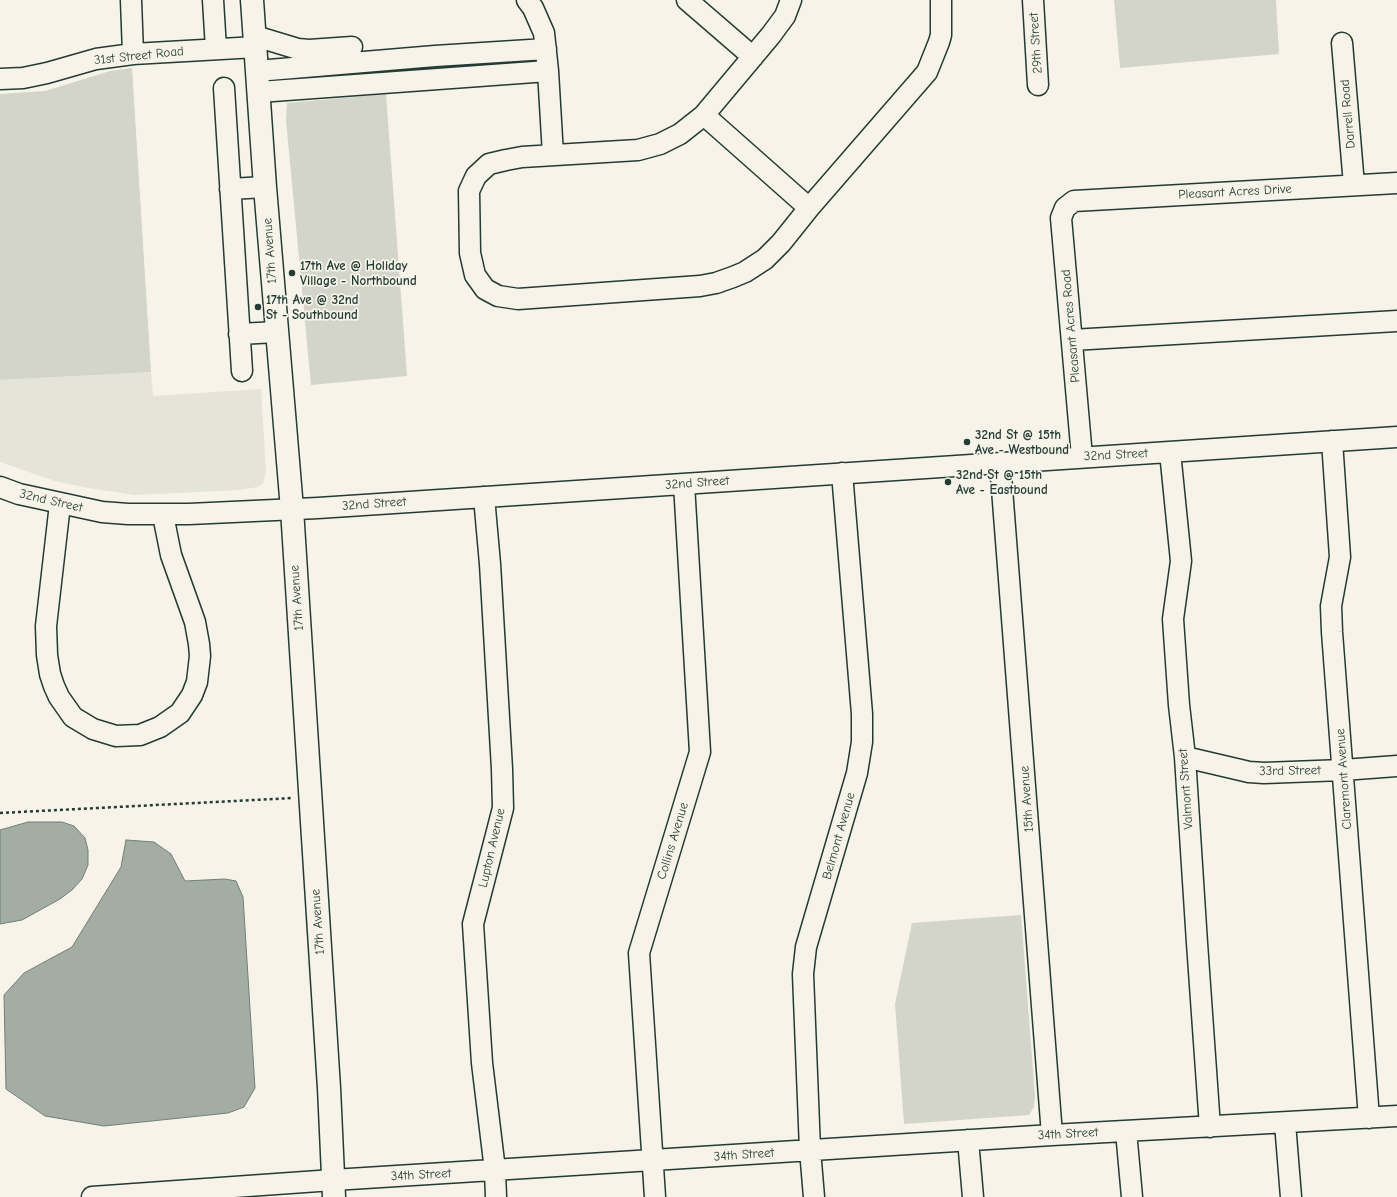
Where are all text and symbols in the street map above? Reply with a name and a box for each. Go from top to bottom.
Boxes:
street label: 29th Street [1026,12,1046,74]
street label: 31st Street Road [93,44,185,68]
street label: Darrell Road [1337,79,1359,149]
street label: Pleasant Acres Drive [1178,181,1292,203]
street label: 17th Avenue [260,218,280,284]
place label: 17th Ave @ Holiday Village - Northbound [300,258,417,289]
marker: 17th Ave @ Holiday Village - Northbound [287,268,297,278]
street label: Pleasant Acres Road [1058,269,1084,383]
place label: 17th Ave @ 32nd St - Southbound [266,292,359,323]
marker: 17th Ave @ 32nd St - Southbound [253,302,263,312]
place label: 32nd St @ 15th Ave - Westbound [975,427,1069,458]
marker: 32nd St @ 15th Ave - Westbound [962,437,972,447]
street label: 32nd Street [1083,446,1149,464]
place label: 32nd St @ 15th Ave - Eastbound [956,467,1048,498]
street label: 32nd Street [664,473,730,493]
marker: 32nd St @ 15th Ave - Eastbound [943,477,953,487]
street label: 32nd Street [18,486,84,516]
street label: 32nd Street [341,494,407,514]
street label: 17th Avenue [287,565,307,631]
street label: Claremont Avenue [1333,728,1355,830]
street label: Valmont Street [1175,748,1197,830]
street label: 33rd Street [1259,763,1321,779]
street label: 15th Avenue [1017,765,1037,833]
street label: Belmont Avenue [819,791,859,881]
street label: Collins Avenue [654,800,692,882]
street label: Lupton Avenue [475,807,509,889]
street label: 17th Avenue [308,889,328,955]
street label: 34th Street [1037,1125,1099,1143]
street label: 34th Street [713,1145,775,1165]
street label: 34th Street [390,1166,452,1184]

